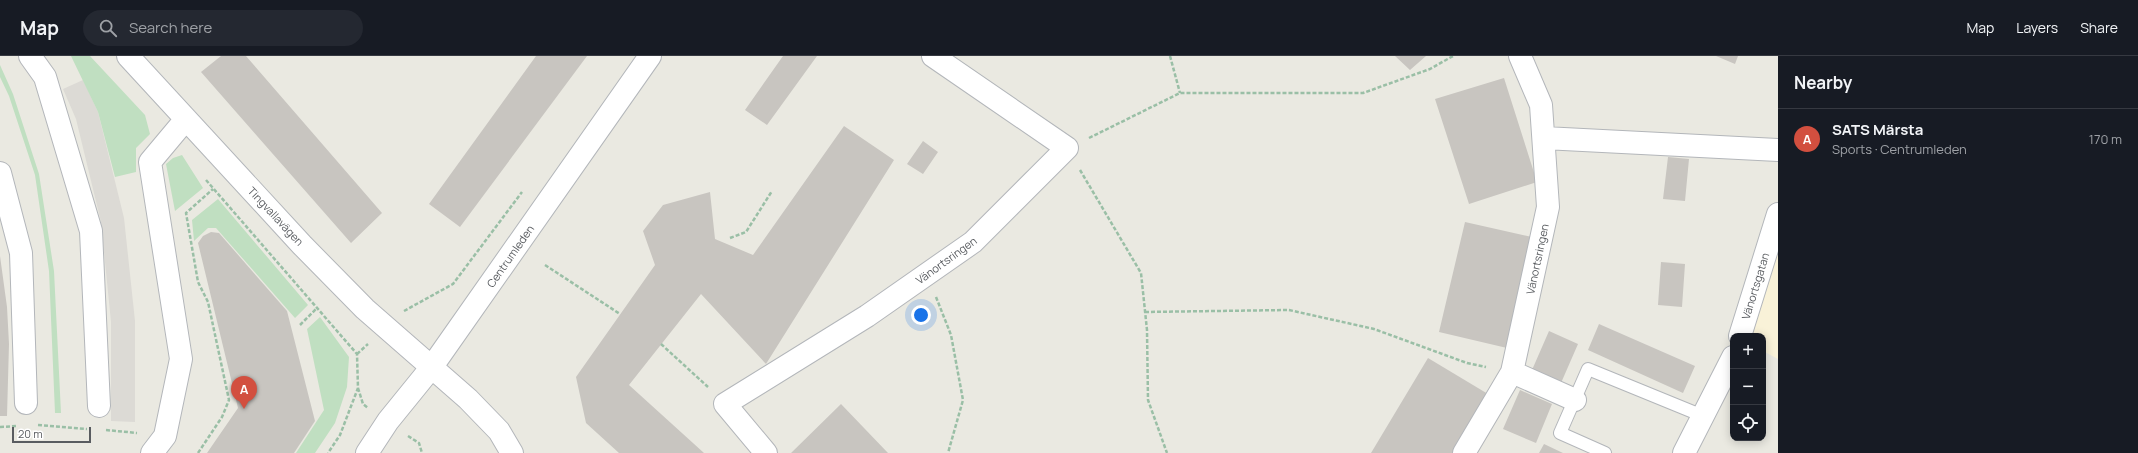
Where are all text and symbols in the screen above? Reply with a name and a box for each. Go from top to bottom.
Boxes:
search box [83,10,363,46]
text: Map [20,15,59,41]
icon: search [97,17,119,39]
text: Search here [129,17,212,38]
text: Map [1966,18,1994,37]
text: Layers [2016,18,2058,37]
text: Share [2080,18,2118,37]
text: Nearby [1794,71,1852,94]
text: SATS Märsta [1832,119,1923,140]
text: A [1803,130,1811,148]
text: 170 m [2089,130,2122,148]
text: Sports · Centrumleden [1832,140,1967,158]
street label: Tingvallavägen [245,183,307,249]
street label: Centrumleden [483,222,537,290]
street label: Vänortsringen [1522,222,1552,296]
street label: Vänortsringen [913,233,979,287]
street label: Vänortsgatan [1738,251,1772,321]
your location [911,305,931,325]
map controls [1730,333,1766,441]
button: + [1730,333,1766,369]
button: − [1730,369,1766,405]
pin: A [231,376,257,409]
button: locate [1730,405,1766,441]
scale bar [12,425,91,444]
text: 20 m [18,426,43,441]

